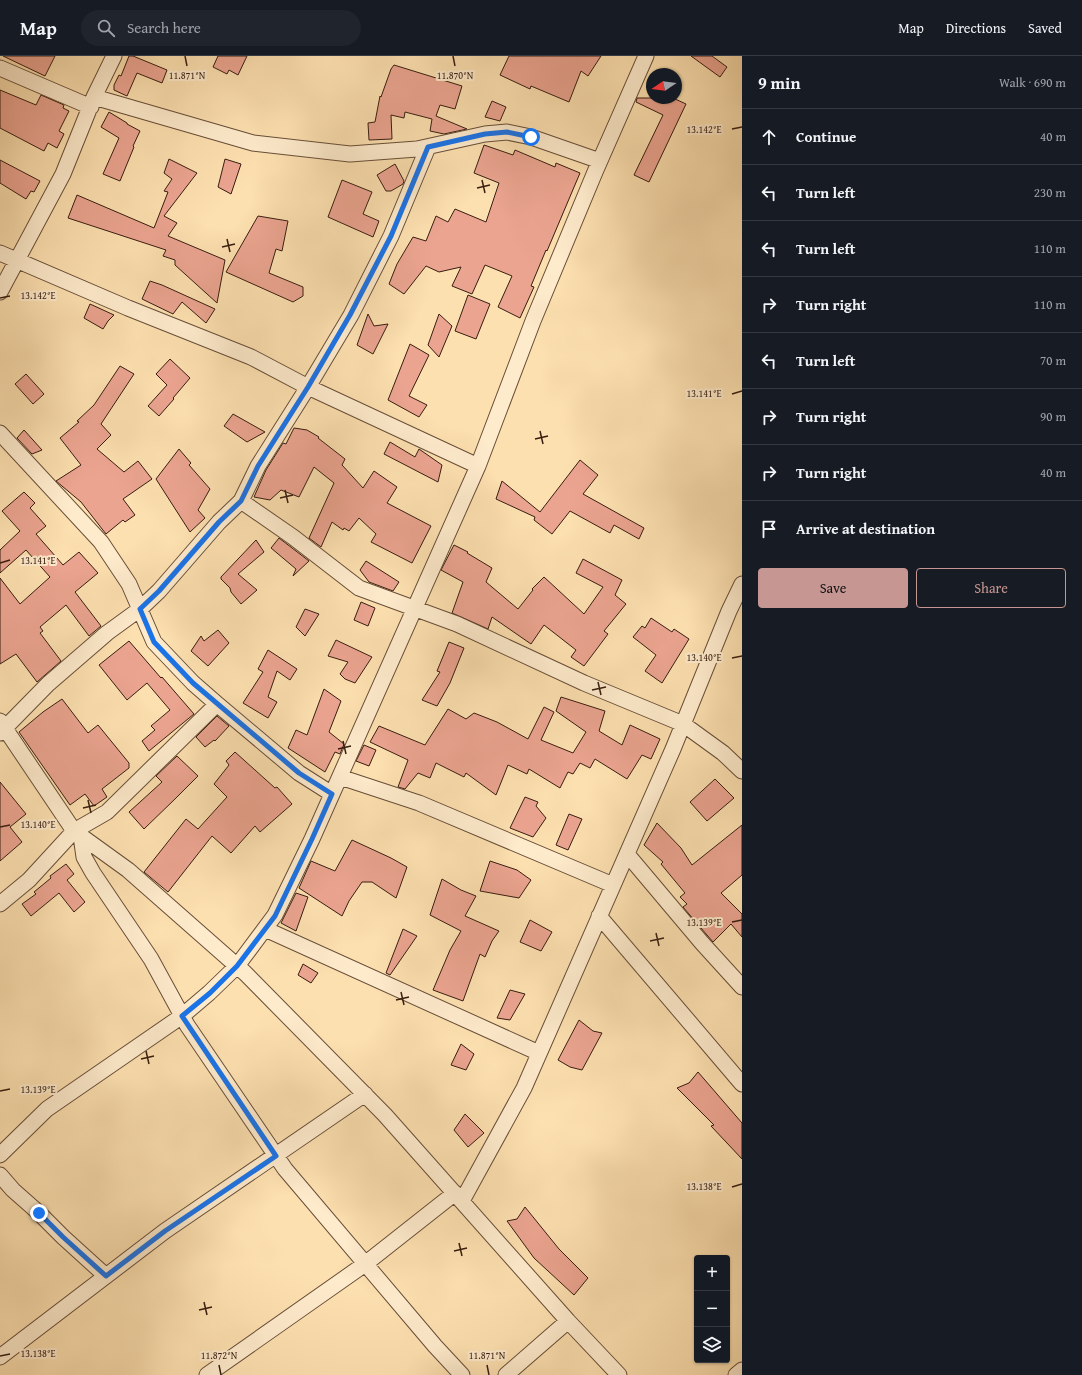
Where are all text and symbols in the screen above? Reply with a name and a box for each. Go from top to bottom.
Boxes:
search box [81,10,361,46]
text: Map [20,14,57,42]
icon: search [95,17,117,39]
text: Search here [127,17,201,38]
text: Map [898,18,924,38]
text: Directions [946,18,1006,38]
text: Saved [1028,18,1062,38]
text: 11.871°N [169,68,206,83]
text: 11.870°N [437,68,474,83]
north arrow [646,68,682,104]
text: 9 min [758,70,800,95]
text: Walk · 690 m [999,73,1066,92]
text: 13.142°E [686,122,722,137]
icon: ahead [758,126,780,148]
text: Continue [796,126,857,147]
text: 40 m [1040,127,1066,146]
route start [522,128,540,146]
icon: left [758,182,780,204]
text: Turn left [796,182,855,203]
text: 230 m [1034,183,1066,202]
icon: left [758,238,780,260]
text: Turn left [796,238,855,259]
text: 110 m [1034,239,1066,258]
text: 13.142°E [20,288,56,303]
icon: right [758,294,780,316]
text: Turn right [796,294,867,315]
text: 110 m [1034,295,1066,314]
icon: left [758,350,780,372]
text: Turn left [796,350,855,371]
text: 70 m [1040,351,1066,370]
text: 13.141°E [686,386,722,401]
icon: right [758,406,780,428]
text: Turn right [796,406,867,427]
text: 90 m [1040,407,1066,426]
icon: right [758,462,780,484]
text: Turn right [796,462,867,483]
text: 40 m [1040,463,1066,482]
icon: arrive [758,518,780,540]
text: Arrive at destination [796,518,935,539]
text: 13.141°E [20,553,56,568]
button: Save [758,568,908,608]
button: Share [916,568,1066,608]
text: 13.140°E [686,650,722,665]
text: 13.140°E [20,817,56,832]
text: 13.139°E [686,915,722,930]
text: 13.139°E [20,1082,56,1097]
text: 13.138°E [686,1179,722,1194]
route end [30,1204,48,1222]
map controls [694,1255,730,1363]
button: + [694,1255,730,1291]
button: − [694,1291,730,1327]
button: layers [694,1327,730,1363]
text: 13.138°E [20,1346,56,1361]
text: 11.872°N [201,1348,238,1363]
text: 11.871°N [469,1348,506,1363]

